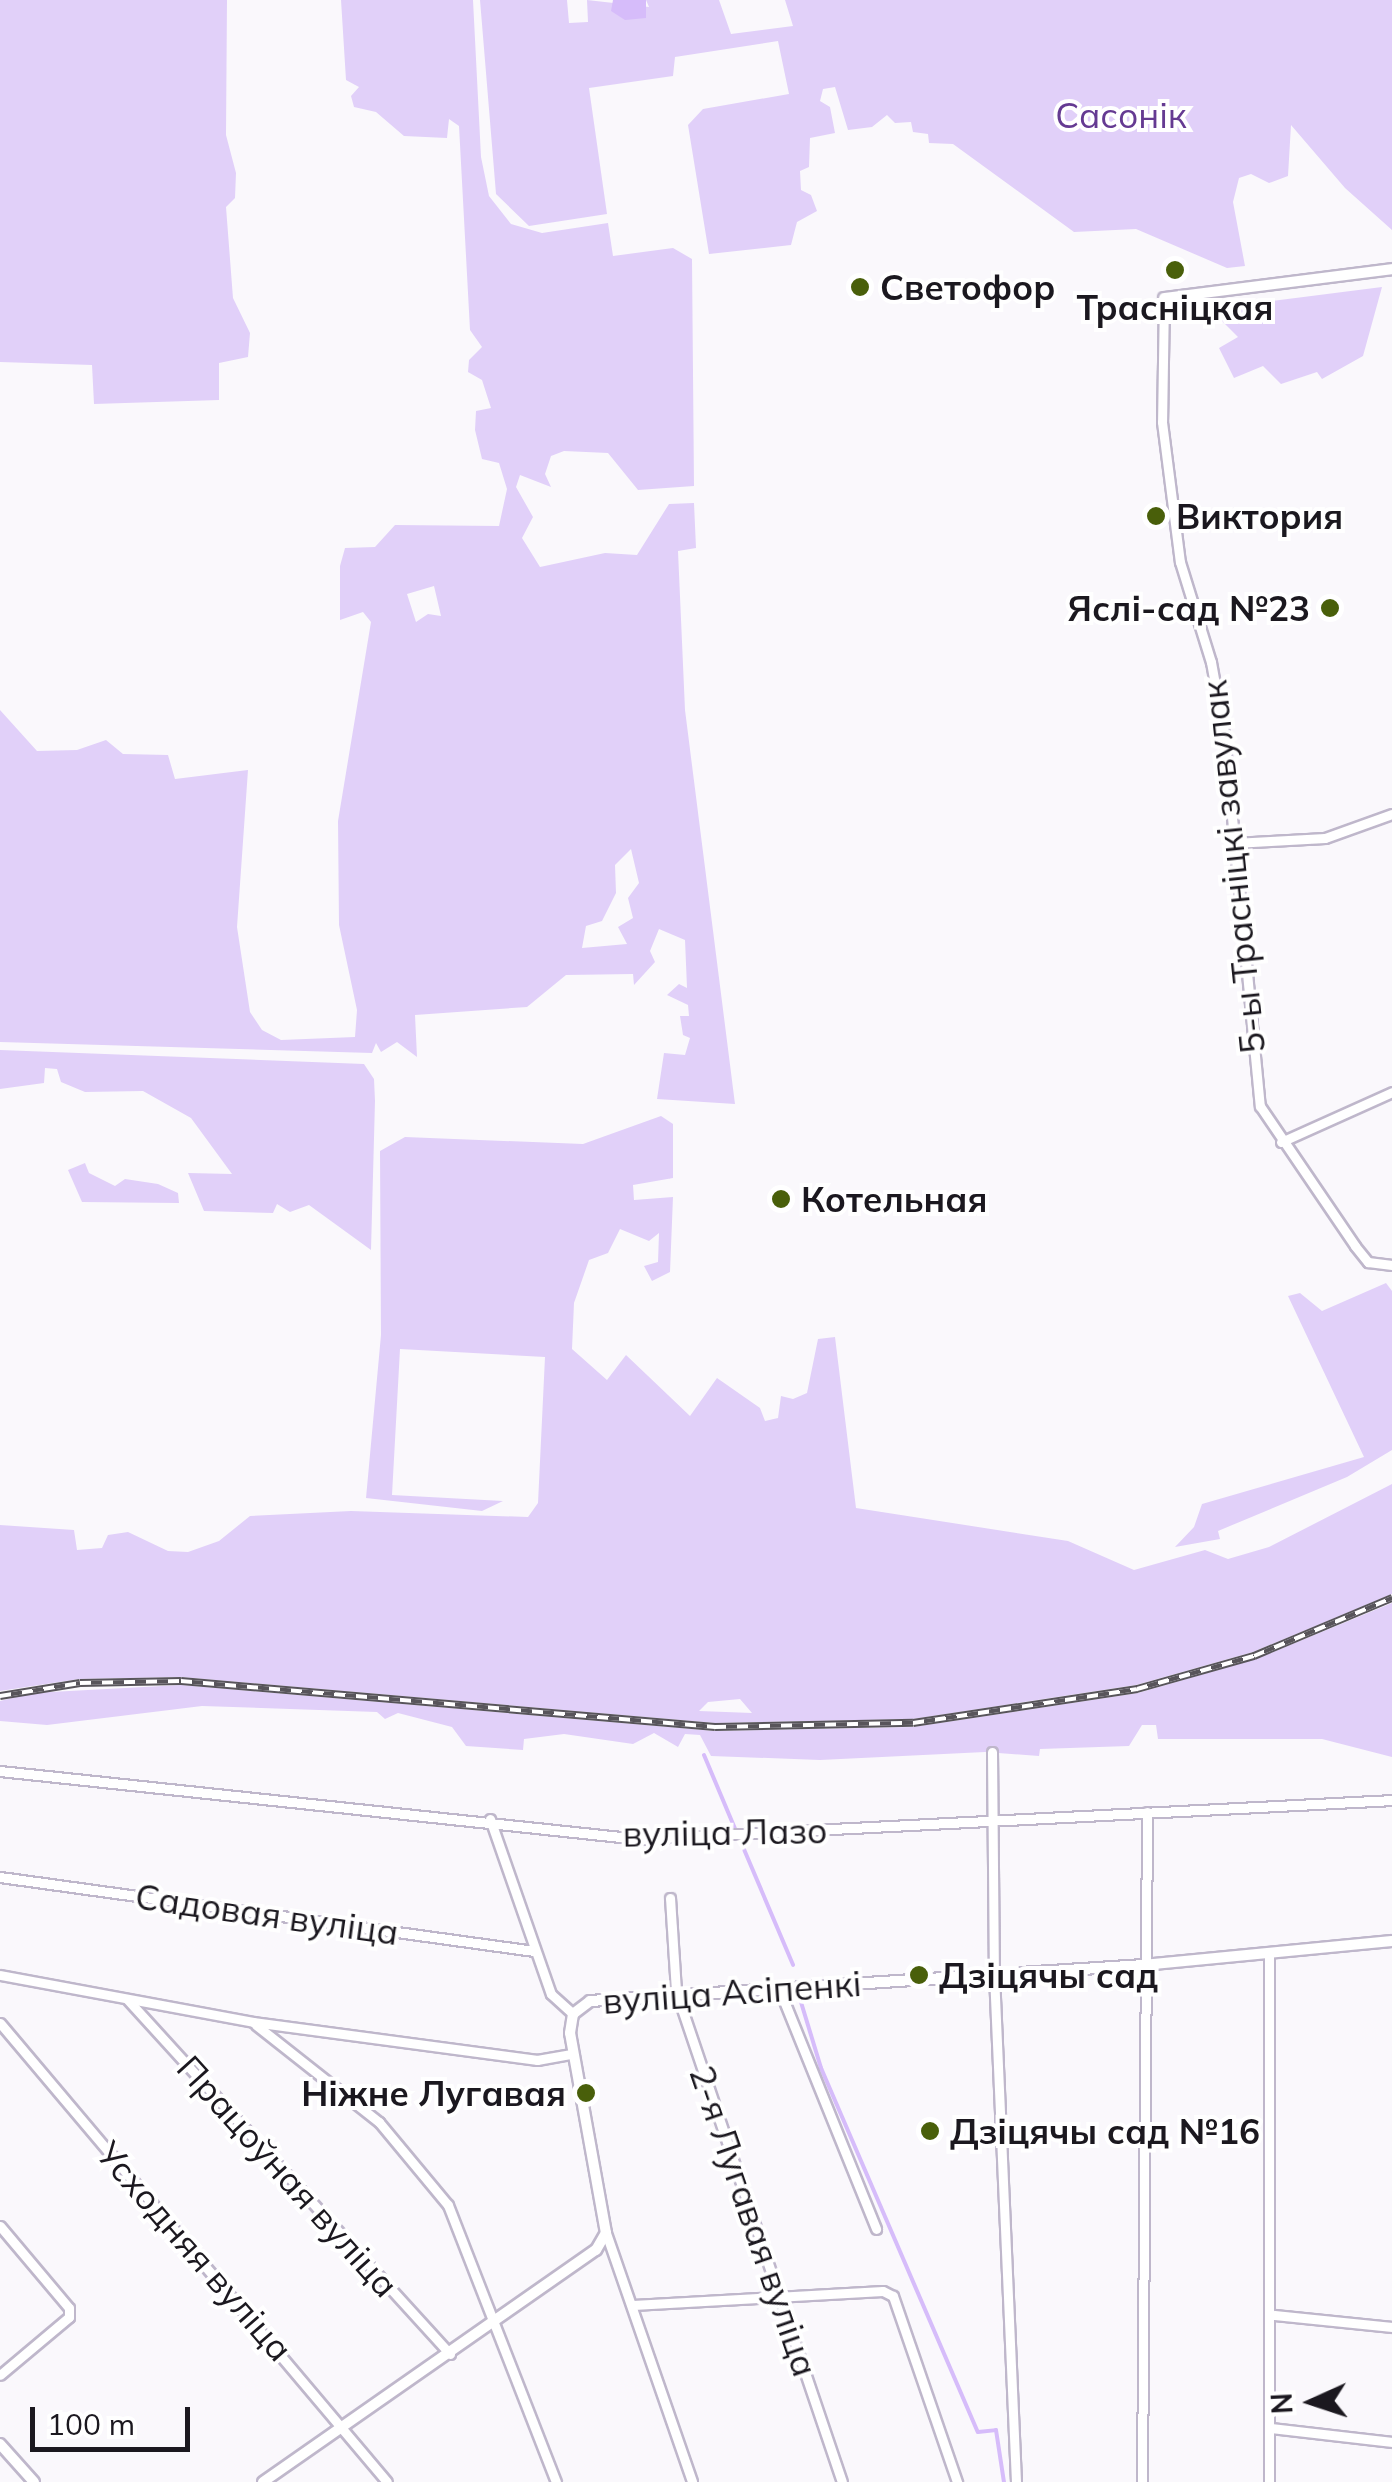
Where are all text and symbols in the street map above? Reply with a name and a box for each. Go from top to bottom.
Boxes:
park label: Сасонік [1055,94,1187,136]
marker: Трасніцкая [1164,259,1186,281]
place label: Светофор [880,266,1055,308]
marker: Светофор [849,276,871,298]
place label: Трасніцкая [1076,286,1274,328]
place label: Виктория [1176,495,1343,537]
marker: Виктория [1145,505,1167,527]
place label: Яслі-сад №23 [1067,587,1310,629]
marker: Яслі-сад №23 [1319,597,1341,619]
street label: 5-ы Трасніцкі завулак [1193,678,1273,1056]
place label: Котельная [801,1178,987,1220]
marker: Котельная [770,1188,792,1210]
street label: вуліца Лазо [622,1809,828,1855]
street label: Садовая вуліца [133,1875,401,1953]
place label: Дзіцячы сад [939,1954,1158,1996]
street label: вуліца Асіпенкі [601,1962,863,2022]
marker: Дзіцячы сад [908,1964,930,1986]
street label: Працоўная вуліца [169,2047,407,2305]
street label: 2-я Лугавая вуліца [681,2060,827,2382]
place label: Ніжне Лугавая [301,2072,566,2114]
marker: Ніжне Лугавая [575,2082,597,2104]
place label: Дзіцячы сад №16 [950,2110,1260,2152]
marker: Дзіцячы сад №16 [919,2120,941,2142]
street label: Усходняя вуліца [88,2133,302,2369]
north arrow [1262,2352,1362,2452]
scale bar [35,2387,195,2449]
text: N [1264,2392,1300,2415]
text: 100 m [47,2405,135,2443]

